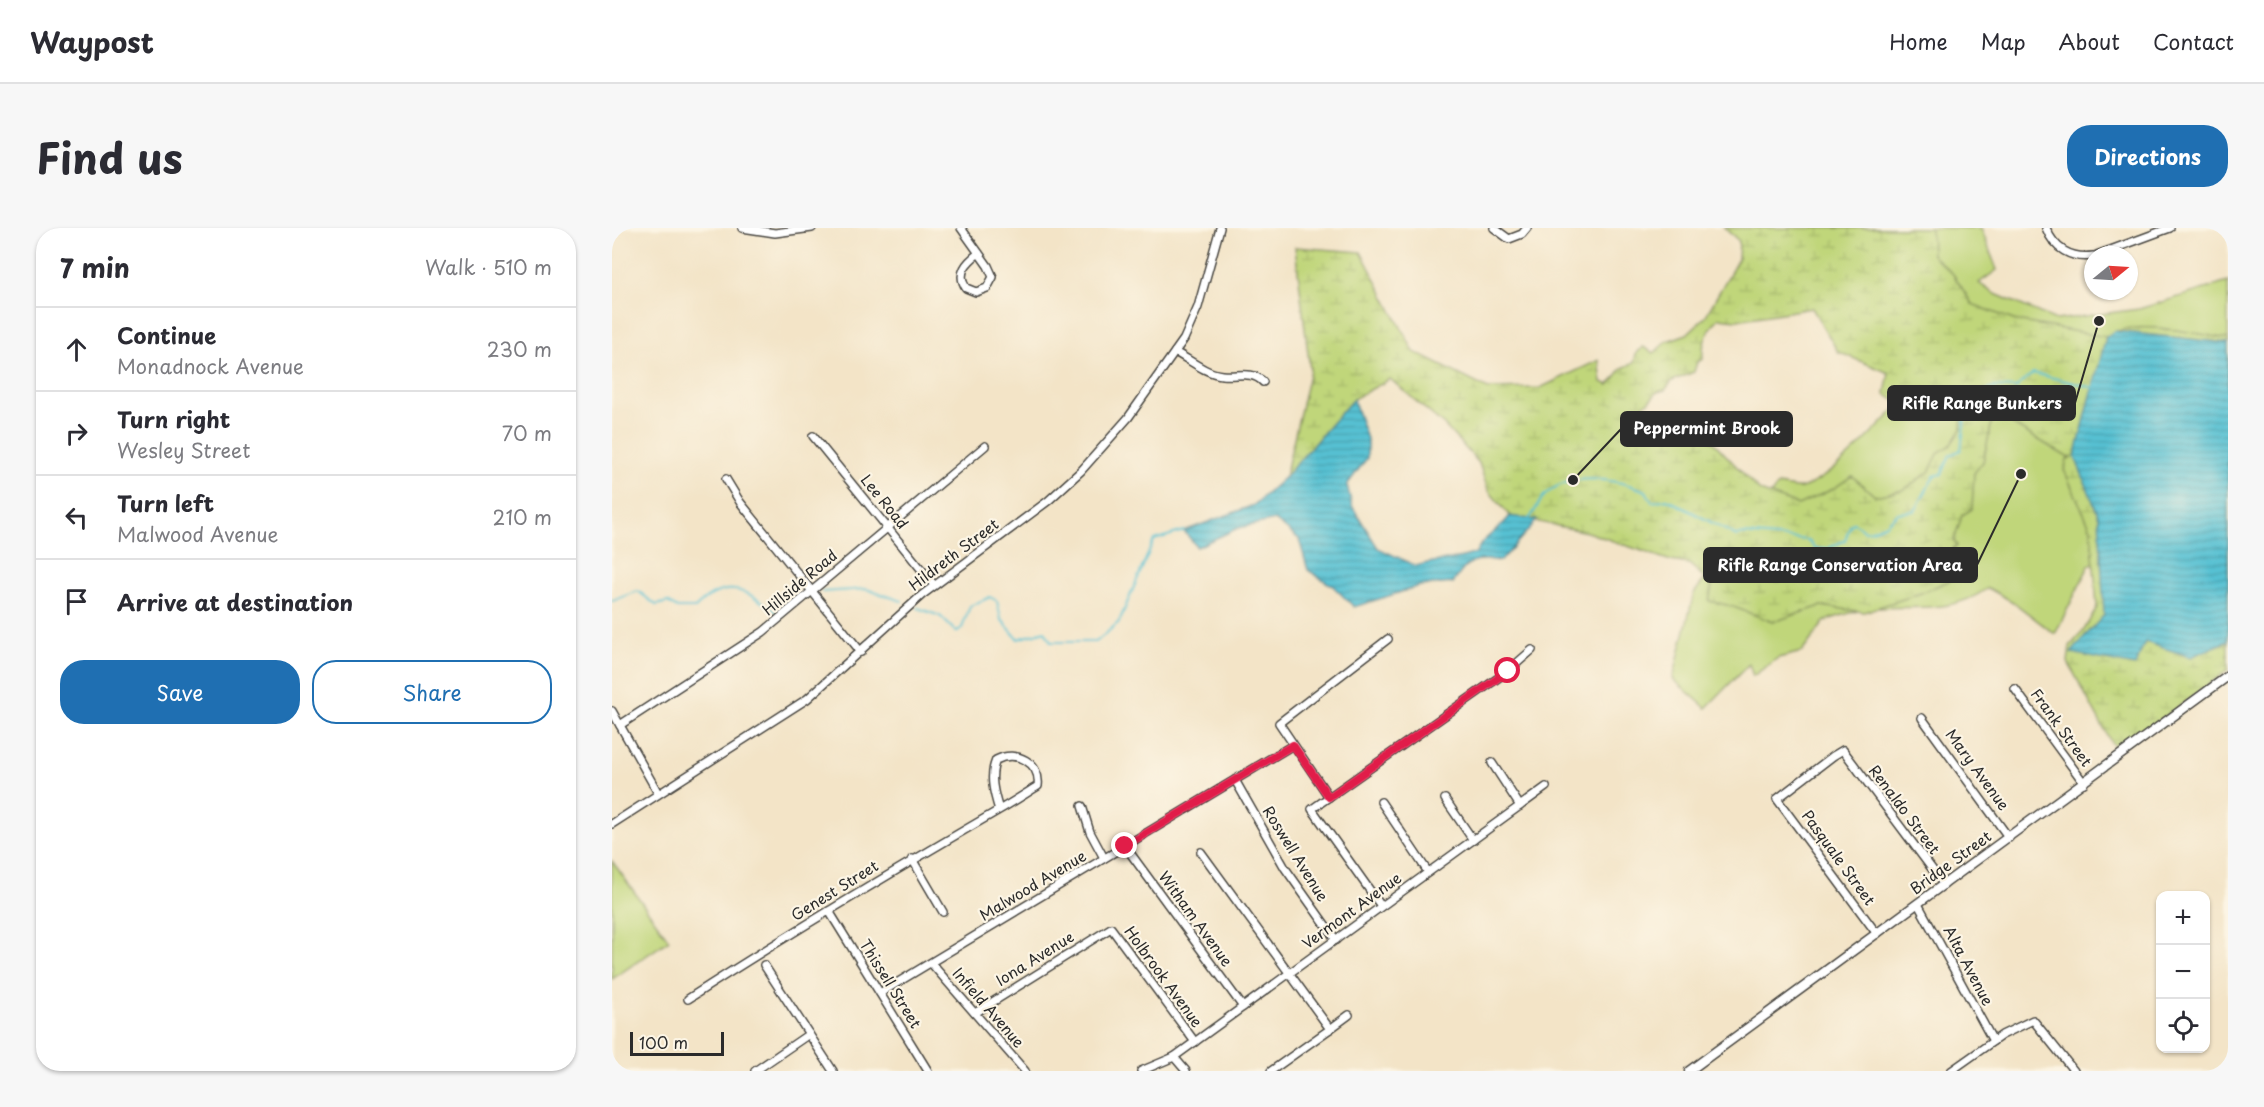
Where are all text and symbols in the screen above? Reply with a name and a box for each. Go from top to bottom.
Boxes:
text: Waypost [30,20,154,63]
text: Home [1889,25,1948,57]
text: Map [1981,25,2026,57]
text: About [2059,25,2120,57]
text: Contact [2153,25,2234,57]
text: Find us [36,125,183,188]
button: Directions [2067,125,2228,187]
north arrow [2084,246,2138,300]
text: 7 min [60,248,130,287]
text: Walk · 510 m [425,252,552,282]
text: Continue [117,318,216,351]
icon: ahead [60,333,93,366]
text: 230 m [487,334,552,364]
text: Monadnock Avenue [117,351,304,381]
callout: Rifle Range Bunkers [1888,386,2075,420]
text: Rifle Range Bunkers [1902,390,2062,414]
text: Turn right [117,402,230,435]
callout: Peppermint Brook [1621,412,1792,446]
text: Peppermint Brook [1633,415,1781,439]
icon: right [60,417,93,450]
text: 70 m [502,418,552,448]
text: Wesley Street [117,435,250,465]
street label: Lee Road [856,469,914,533]
text: Turn left [117,486,214,519]
icon: left [60,501,93,534]
text: 210 m [493,502,552,532]
street label: Hildreth Street [903,512,1003,595]
text: Malwood Avenue [117,519,278,549]
street label: Hillside Road [756,544,842,620]
callout: Rifle Range Conservation Area [1704,548,1977,582]
text: Rifle Range Conservation Area [1717,552,1963,576]
icon: arrive [60,585,93,618]
text: Arrive at destination [117,585,353,618]
route start [1494,657,1520,683]
button: Save [60,660,300,724]
button: Share [312,660,552,724]
street label: Frank Street [2026,683,2098,771]
street label: Mary Avenue [1941,724,2016,815]
street label: Renaldo Street [1864,760,1946,859]
street label: Roswell Avenue [1258,801,1335,905]
street label: Pasquale Street [1797,805,1882,910]
street label: Bridge Street [1905,824,1996,899]
route end [1111,832,1137,858]
street label: Malwood Avenue [974,844,1090,926]
street label: Genest Street [786,854,882,926]
street label: Witham Avenue [1154,866,1239,971]
street label: Vermont Avenue [1297,866,1406,954]
map controls [2156,891,2210,1053]
button: + [2156,891,2210,945]
street label: Holbrook Avenue [1119,921,1209,1032]
street label: Alta Avenue [1939,921,2000,1009]
street label: Iona Avenue [991,925,1078,991]
street label: Thissell Street [855,934,928,1032]
button: − [2156,945,2210,999]
street label: Infield Avenue [948,962,1031,1052]
button: locate [2156,999,2210,1053]
scale bar [630,1029,724,1056]
text: 100 m [639,1030,688,1054]

